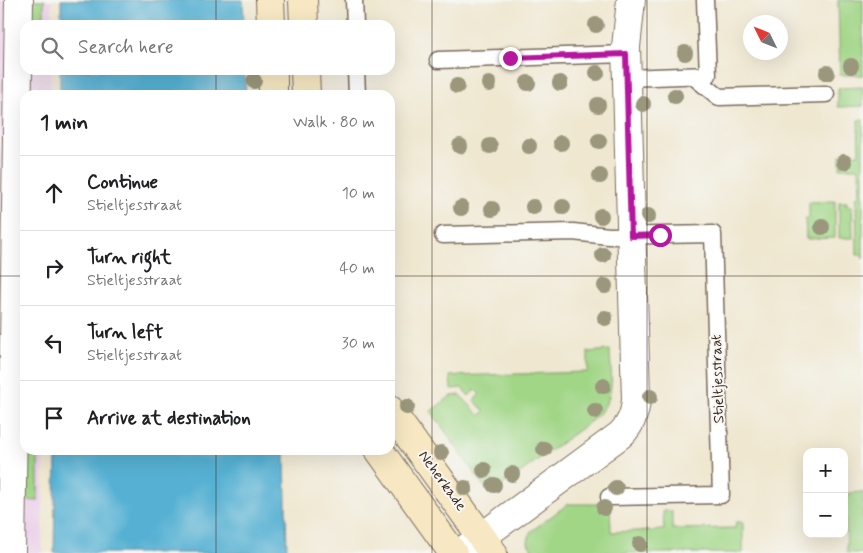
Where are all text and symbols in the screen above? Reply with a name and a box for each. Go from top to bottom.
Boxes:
north arrow [743,15,788,60]
search box [20,20,395,75]
icon: search [38,34,66,62]
text: Search here [78,35,174,60]
route end [499,47,522,70]
text: 1 min [40,109,88,137]
text: Walk · 80 m [293,112,375,133]
text: Continue [87,170,158,195]
icon: ahead [40,179,68,207]
text: 10 m [342,183,375,204]
text: Stieltjesstraat [87,195,182,216]
route start [649,224,672,247]
text: Turn right [87,245,171,270]
icon: right [40,254,68,282]
text: 40 m [339,258,375,279]
text: Stieltjesstraat [87,270,182,291]
text: Turn left [87,320,163,345]
icon: left [40,329,68,357]
text: 30 m [342,333,375,354]
street label: Stieltjesstraat [706,334,730,424]
text: Stieltjesstraat [87,345,182,366]
icon: arrive [40,404,68,432]
text: Arrive at destination [87,406,251,431]
street label: Neherkade [413,447,471,515]
map controls [803,448,848,538]
button: + [803,448,848,493]
button: − [803,493,848,538]

